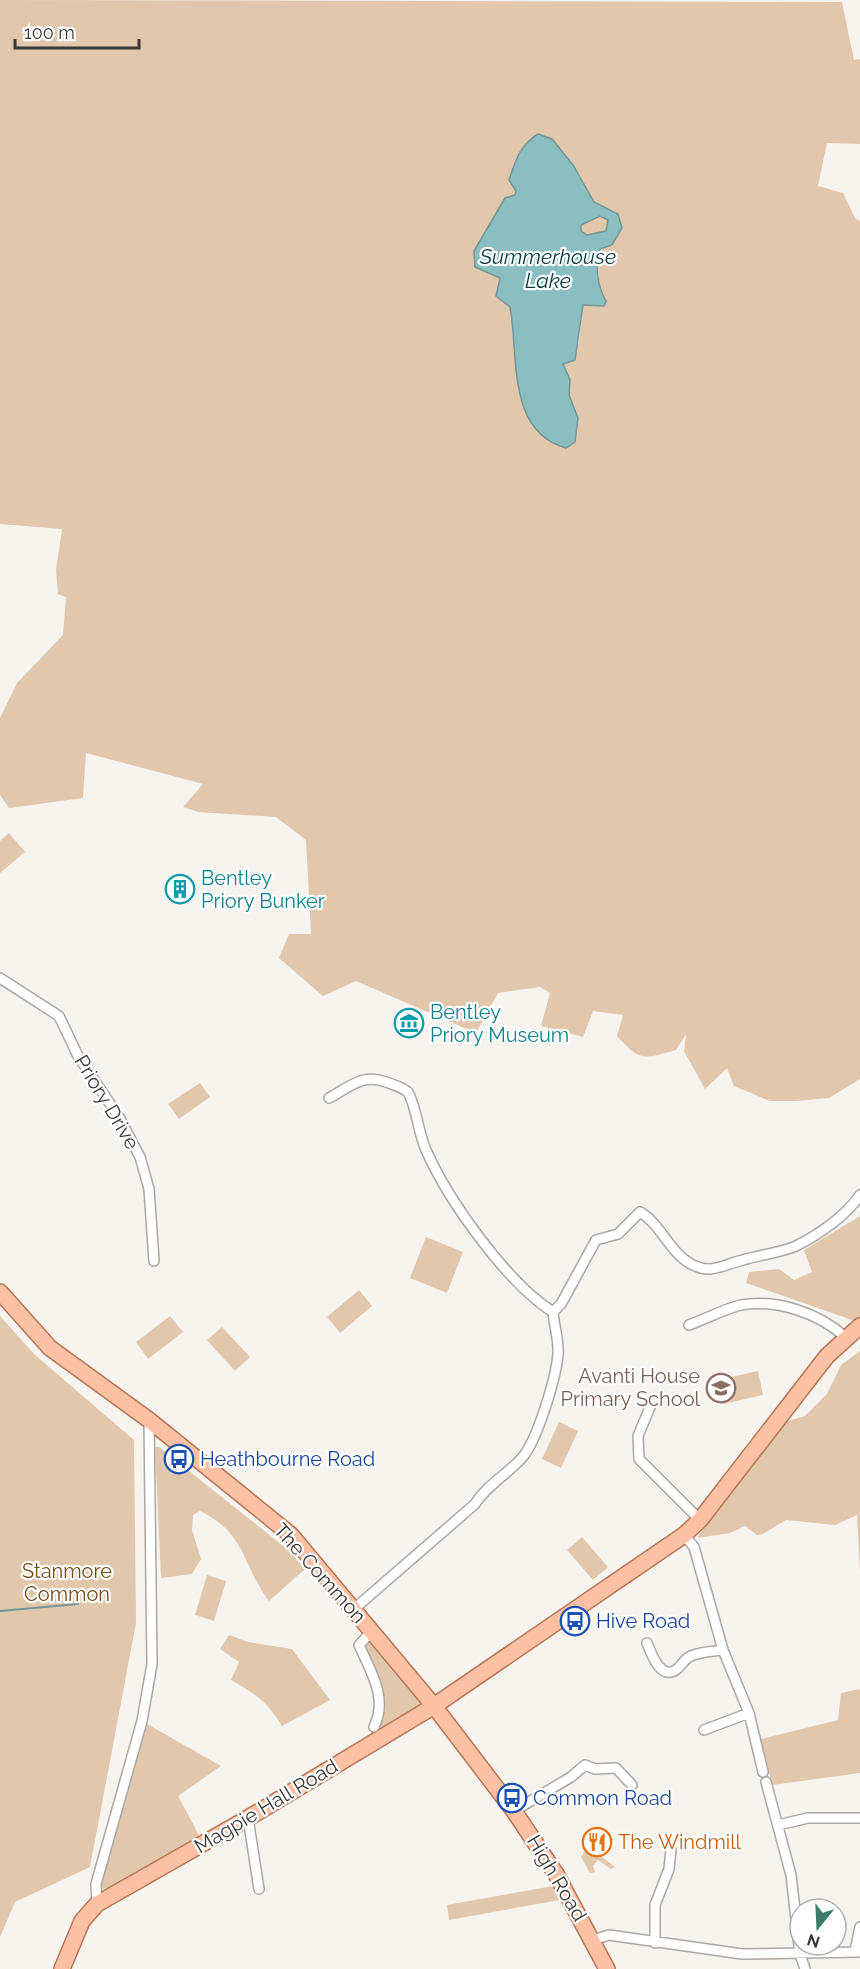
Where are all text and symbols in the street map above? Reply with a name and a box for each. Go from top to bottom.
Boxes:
scale bar [15,12,140,50]
text: 100 m [24,22,75,43]
water label: Summerhouse Lake [479,244,616,293]
place label: Bentley Priory Bunker [201,866,325,913]
building icon: Bentley Priory Bunker [164,873,196,905]
place label: Bentley Priory Museum [430,1000,569,1047]
museum icon: Bentley Priory Museum [393,1007,425,1039]
street label: Priory Drive [69,1050,145,1154]
place label: Avanti House Primary School [560,1364,701,1411]
school or university icon: Avanti House Primary School [705,1372,737,1404]
bus stop icon: Heathbourne Road [163,1443,195,1475]
place label: Heathbourne Road [200,1447,375,1471]
street label: The Common [269,1518,371,1628]
park label: Stanmore Common [22,1559,112,1606]
bus stop icon: Hive Road [559,1605,591,1637]
place label: Hive Road [596,1609,690,1633]
street label: Magpie Hall Road [190,1754,342,1858]
bus stop icon: Common Road [496,1782,528,1814]
place label: Common Road [533,1786,672,1810]
restaurant icon: The Windmill [581,1826,613,1858]
place label: The Windmill [618,1830,742,1854]
street label: High Road [522,1831,592,1925]
north arrow [788,1897,848,1957]
text: N [805,1930,822,1952]

